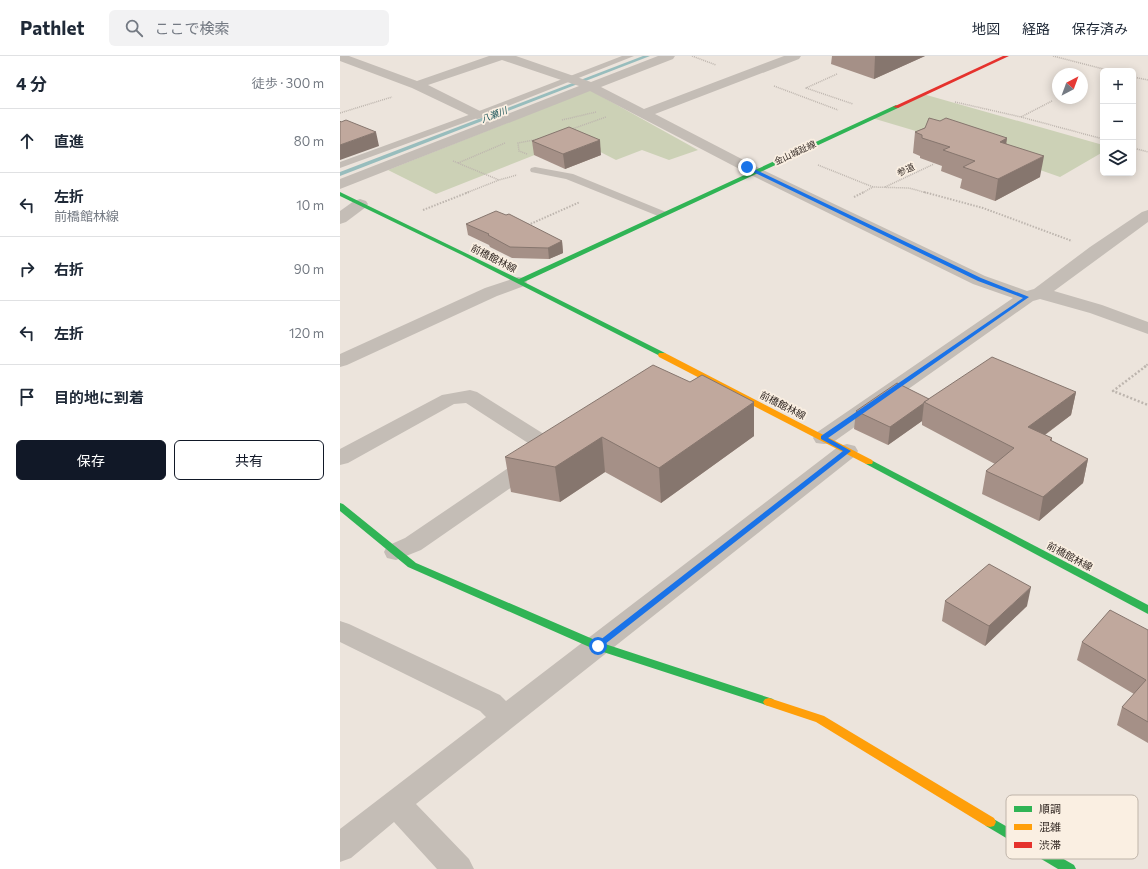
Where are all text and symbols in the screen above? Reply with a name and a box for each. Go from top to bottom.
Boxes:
search box [109,10,389,46]
text: Pathlet [20,16,85,39]
icon: search [123,17,145,39]
text: ここで検索 [155,19,230,37]
text: 地図 [972,20,1000,37]
text: 経路 [1022,20,1050,37]
text: 保存済み [1072,20,1128,37]
north arrow [1052,68,1088,104]
map controls [1100,68,1136,176]
button: + [1100,68,1136,104]
text: 4 分 [16,73,47,94]
text: 徒歩 · 300 m [252,75,324,91]
water label: 八瀬川 [479,104,509,125]
button: − [1100,104,1136,140]
icon: ahead [16,130,38,152]
text: 直進 [54,132,84,150]
text: 80 m [294,133,324,149]
street label: 金山城趾線 [772,138,818,167]
button: layers [1100,140,1136,176]
route end [738,158,756,176]
street label: 参道 [895,161,916,178]
text: 左折 [54,187,84,205]
icon: left [16,194,38,216]
text: 10 m [296,197,324,213]
text: 前橋館林線 [54,208,119,224]
street label: 前橋館林線 [469,241,519,275]
icon: right [16,258,38,280]
text: 右折 [54,260,84,278]
text: 90 m [294,261,324,277]
icon: left [16,322,38,344]
text: 左折 [54,324,84,342]
text: 120 m [289,325,324,341]
icon: arrive [16,386,38,408]
text: 目的地に到着 [54,388,144,406]
street label: 前橋館林線 [758,388,808,422]
button: 保存 [16,440,166,480]
button: 共有 [174,440,324,480]
street label: 前橋館林線 [1045,539,1095,573]
route start [589,637,607,655]
legend [1006,795,1138,859]
text: 順調 [1039,802,1061,815]
text: 混雑 [1039,820,1061,833]
text: 渋滞 [1039,838,1061,851]

